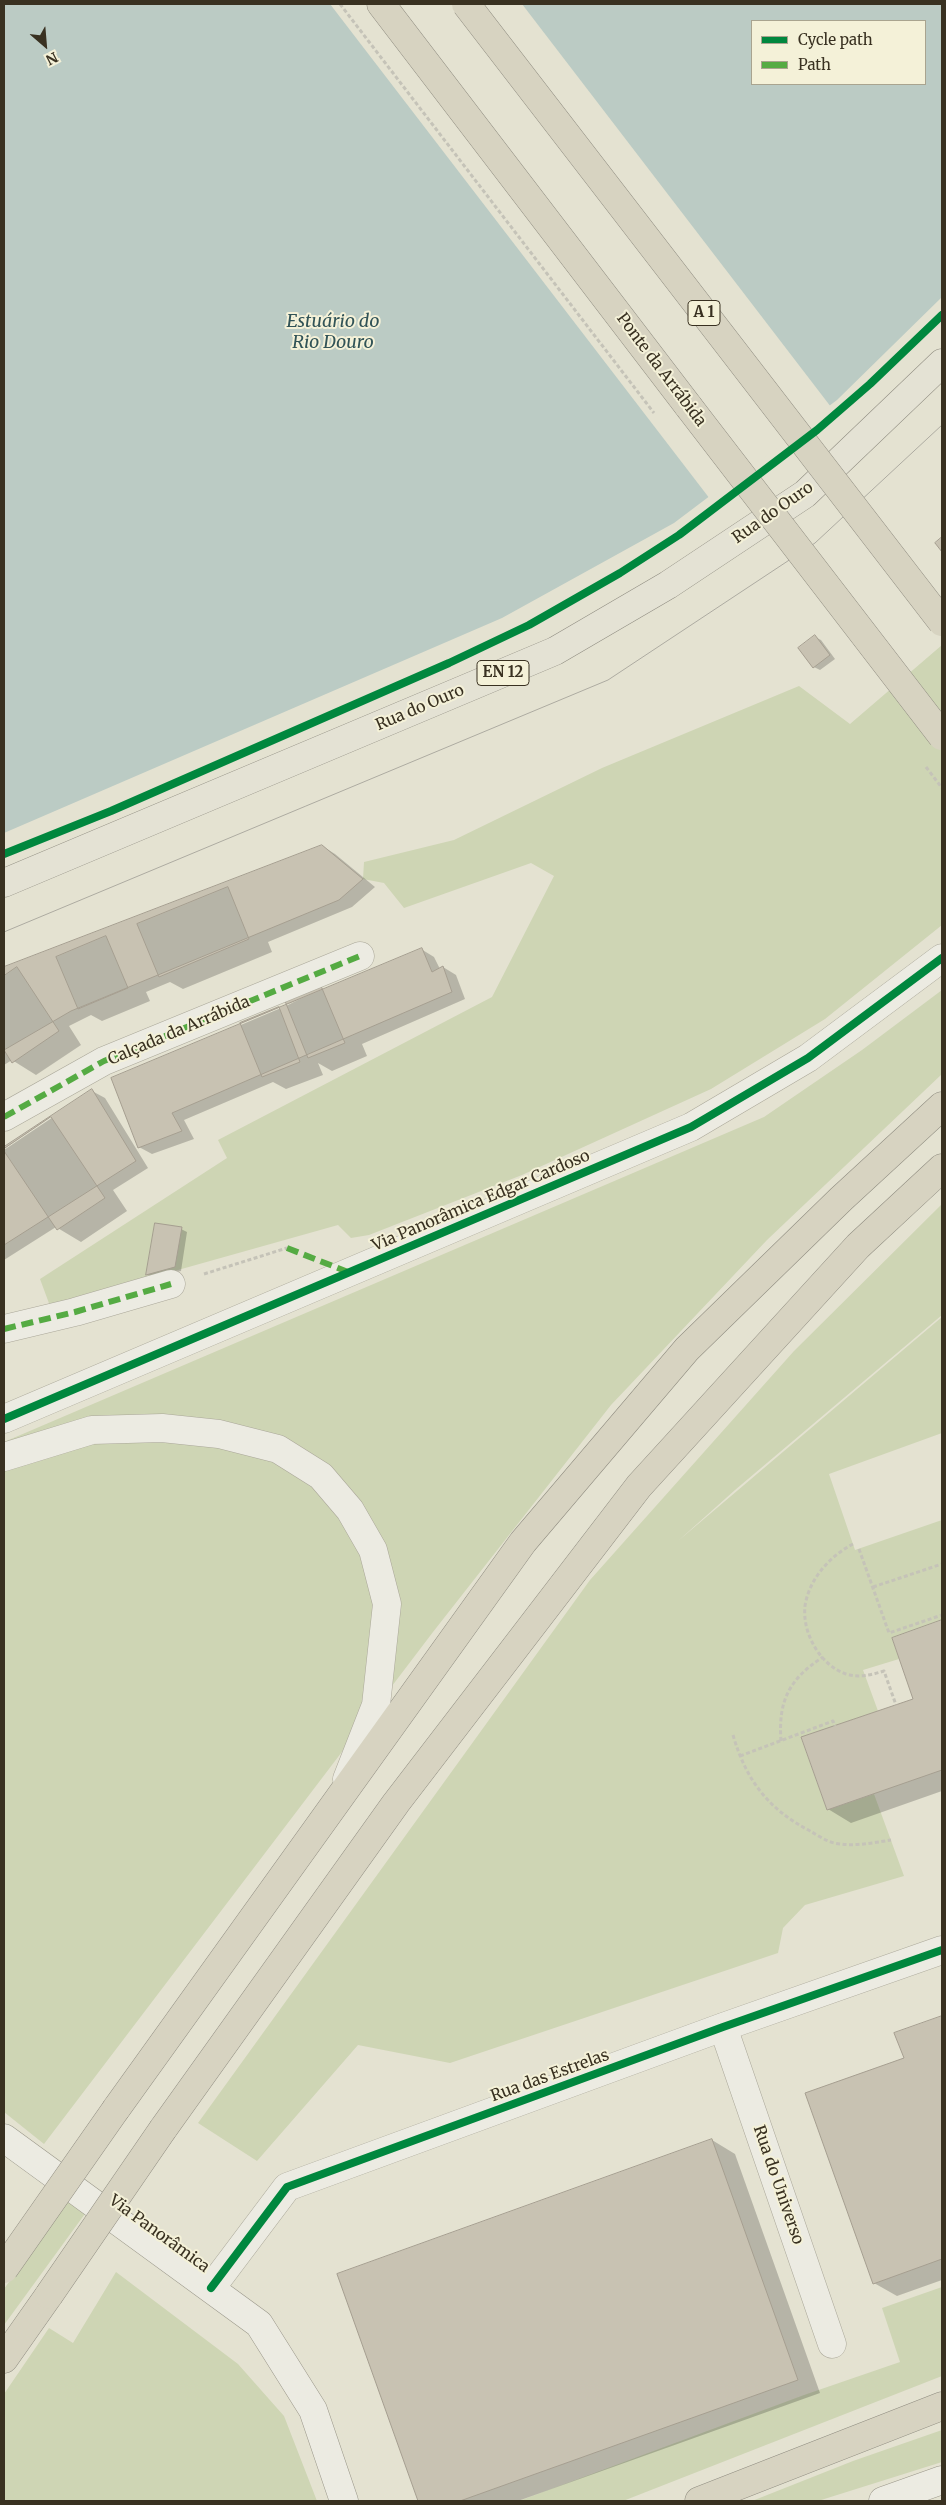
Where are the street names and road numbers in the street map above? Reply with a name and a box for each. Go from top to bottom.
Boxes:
road number: A 1 [688,300,720,326]
street label: Ponte da Arrábida [612,309,710,431]
street label: Rua do Ouro [729,478,817,548]
road number: EN 12 [477,660,529,686]
street label: Rua do Ouro [373,681,467,735]
street label: Calçada da Arrábida [105,992,253,1070]
street label: Via Panorâmica Edgar Cardoso [369,1146,593,1256]
street label: Rua das Estrelas [488,2046,612,2106]
street label: Rua do Universo [749,2123,807,2247]
street label: Via Panorâmica [105,2191,213,2277]

